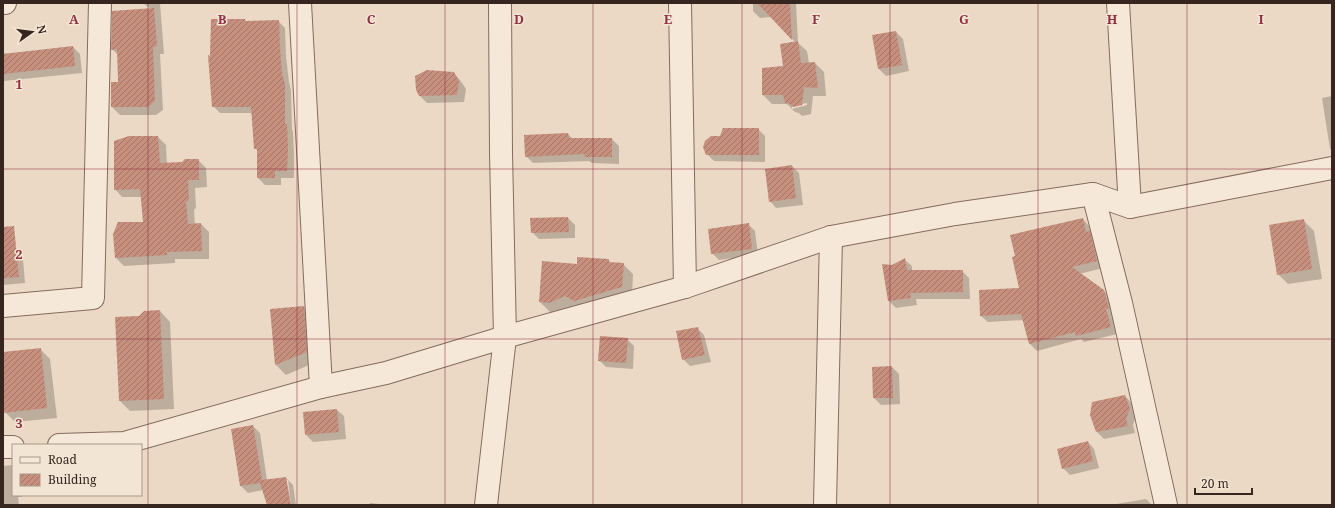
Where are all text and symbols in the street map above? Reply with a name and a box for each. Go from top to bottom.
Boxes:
text: A [69,10,79,28]
text: B [218,10,227,28]
text: C [367,10,376,28]
text: D [514,10,524,28]
text: E [664,10,673,28]
text: F [812,10,820,28]
text: G [959,10,969,28]
text: H [1107,10,1118,28]
text: I [1258,10,1264,28]
north arrow [12,12,52,52]
text: N [34,23,51,36]
text: 1 [15,75,23,93]
text: 2 [15,245,23,263]
text: 3 [15,414,23,432]
legend [12,444,142,496]
text: Road [48,451,78,468]
scale bar [1195,470,1252,496]
text: Building [48,471,97,488]
text: 20 m [1201,475,1229,492]

